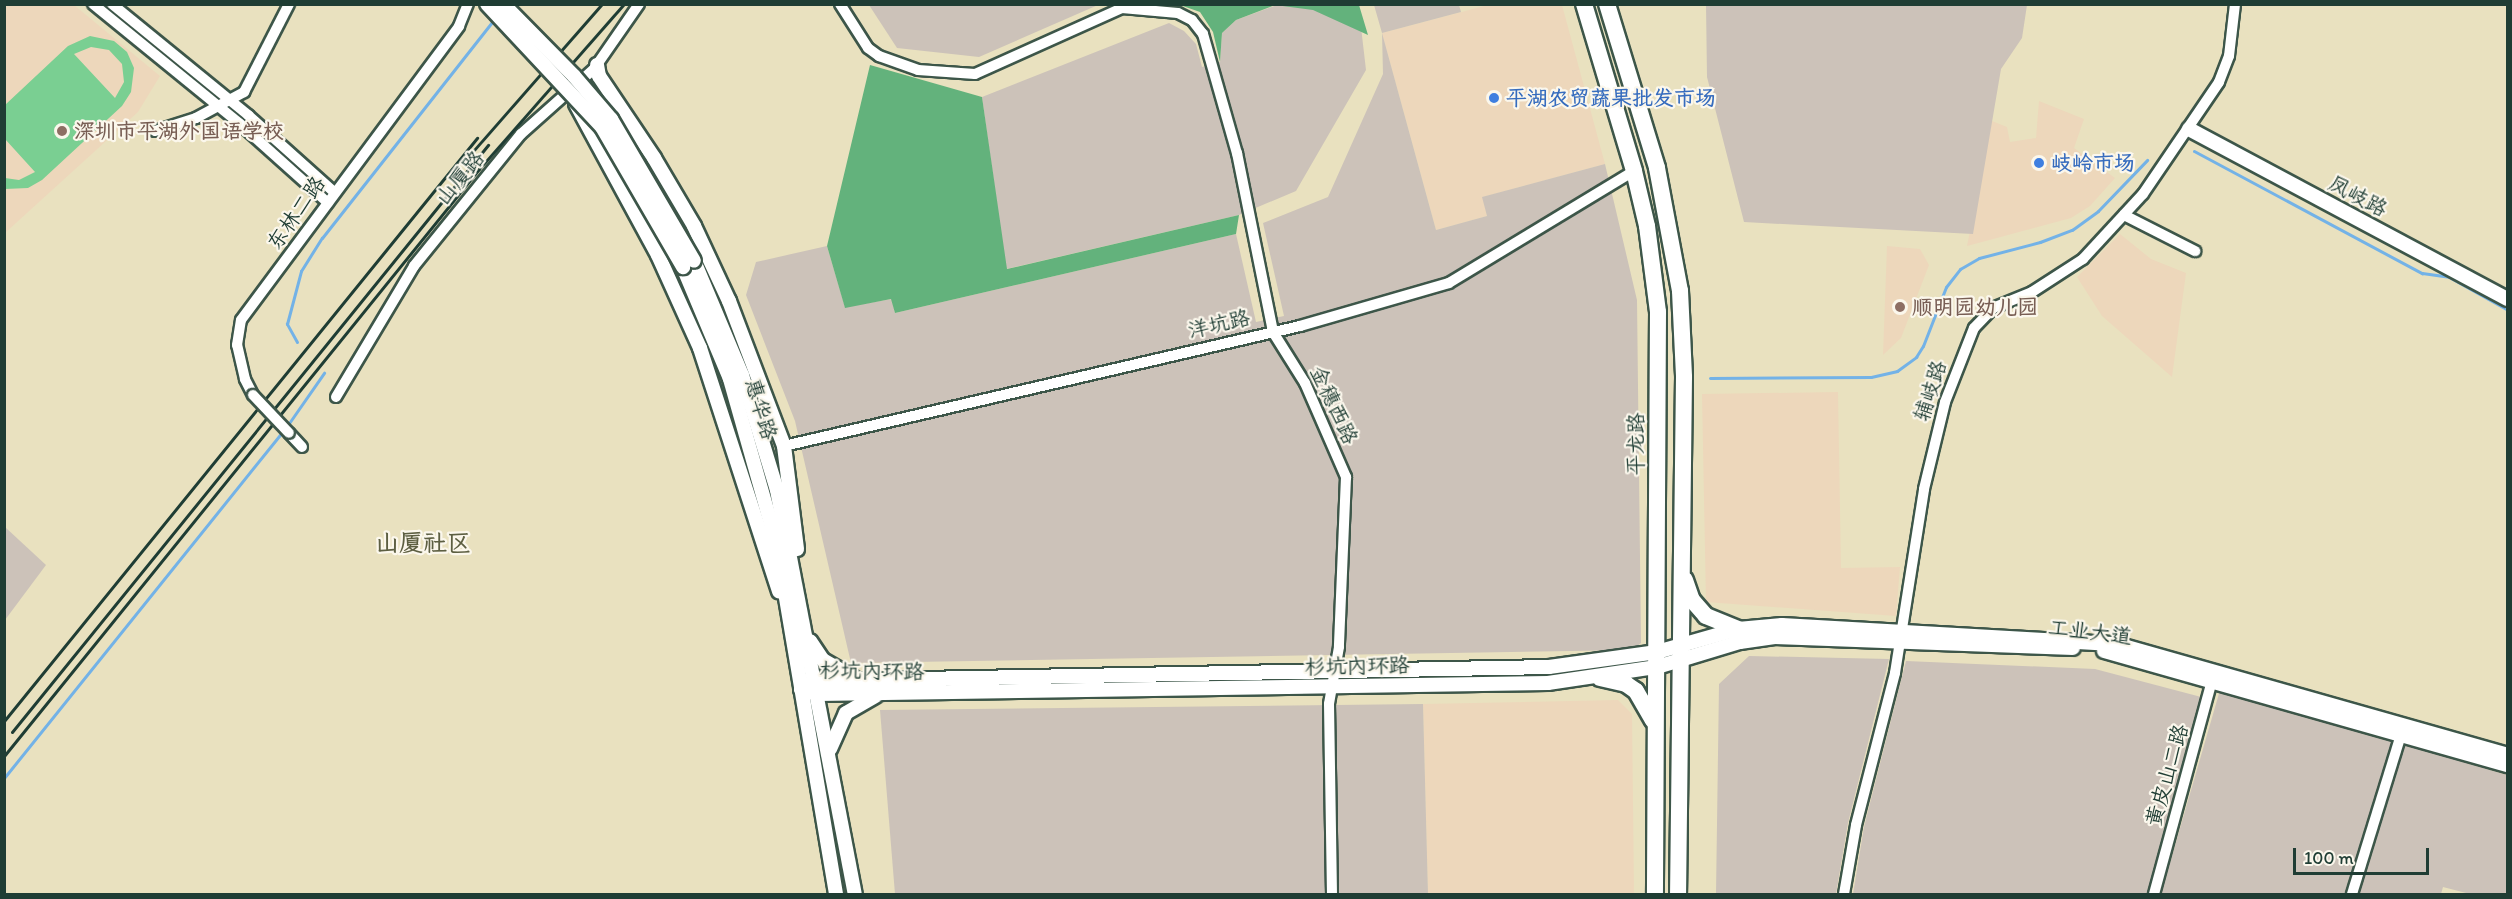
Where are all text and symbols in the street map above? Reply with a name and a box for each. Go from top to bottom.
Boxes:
place label: 平湖农贸蔬果批发市场 [1506,85,1716,111]
marker: 平湖农贸蔬果批发市场 [1487,91,1501,105]
place label: 深圳市平湖外国语学校 [74,118,284,144]
marker: 深圳市平湖外国语学校 [55,124,69,138]
street label: 山厦路 [430,146,490,210]
place label: 岐岭市场 [2051,150,2135,176]
marker: 岐岭市场 [2032,156,2046,170]
street label: 凤岐路 [2324,170,2392,222]
street label: 东林二路 [262,171,330,255]
place label: 顺明园幼儿园 [1912,294,2038,320]
marker: 顺明园幼儿园 [1893,300,1907,314]
street label: 洋坑路 [1185,305,1253,343]
street label: 辅岐路 [1908,357,1952,425]
street label: 金穗西路 [1305,362,1363,448]
street label: 惠华路 [740,375,782,443]
street label: 平龙路 [1623,413,1649,475]
district label: 山厦社区 [375,529,471,557]
street label: 工业大道 [2047,614,2133,650]
street label: 杉坑内环路 [1304,652,1410,680]
street label: 杉坑内环路 [819,657,925,685]
street label: 黄皮山二路 [2140,721,2194,829]
scale bar [2296,836,2432,874]
text: 100 m [2304,847,2354,869]

